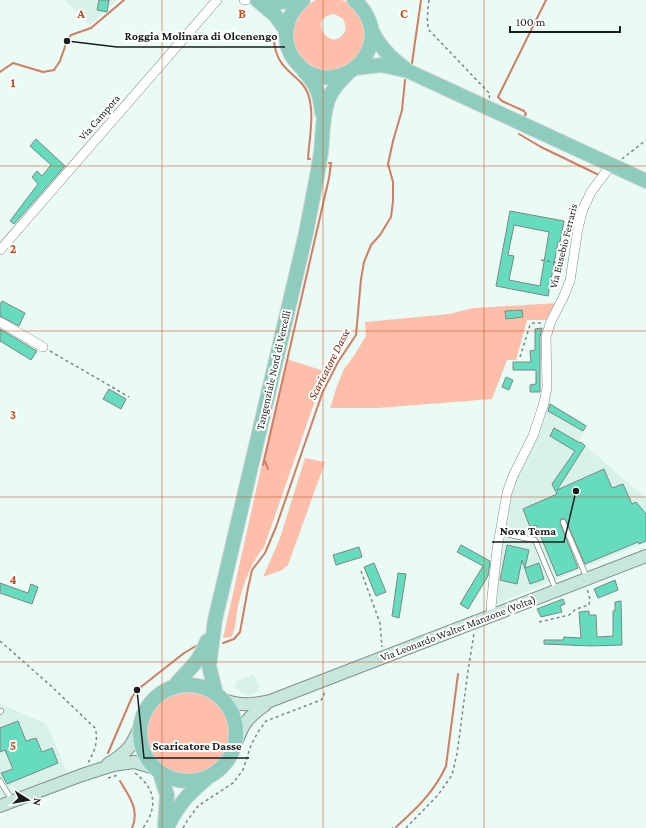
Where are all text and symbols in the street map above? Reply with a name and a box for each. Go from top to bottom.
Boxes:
text: A [76,6,85,21]
text: B [238,6,246,21]
text: C [400,6,408,21]
scale bar [510,8,620,34]
text: 100 m [516,15,546,29]
callout: Roggia Molinara di Olcenengo [117,23,285,47]
text: Roggia Molinara di Olcenengo [125,29,277,43]
text: 1 [11,75,16,90]
street label: Via Campora [76,92,123,143]
street label: Via Eusebio Ferraris [547,202,579,290]
text: 2 [10,241,17,256]
street label: Tangenziale Nord di Vercelli [253,309,294,431]
water label: Scaricatore Dasse [305,326,353,402]
text: 3 [10,407,16,422]
callout: Nova Tema [492,518,564,542]
text: Nova Tema [500,524,556,538]
text: 4 [9,572,17,587]
street label: Via Leonardo Walter Manzone (Volta) [379,593,538,664]
callout: Scaricatore Dasse [144,734,249,758]
text: 5 [10,738,16,753]
text: Scaricatore Dasse [152,739,242,753]
north arrow [8,780,48,820]
text: N [31,797,44,807]

